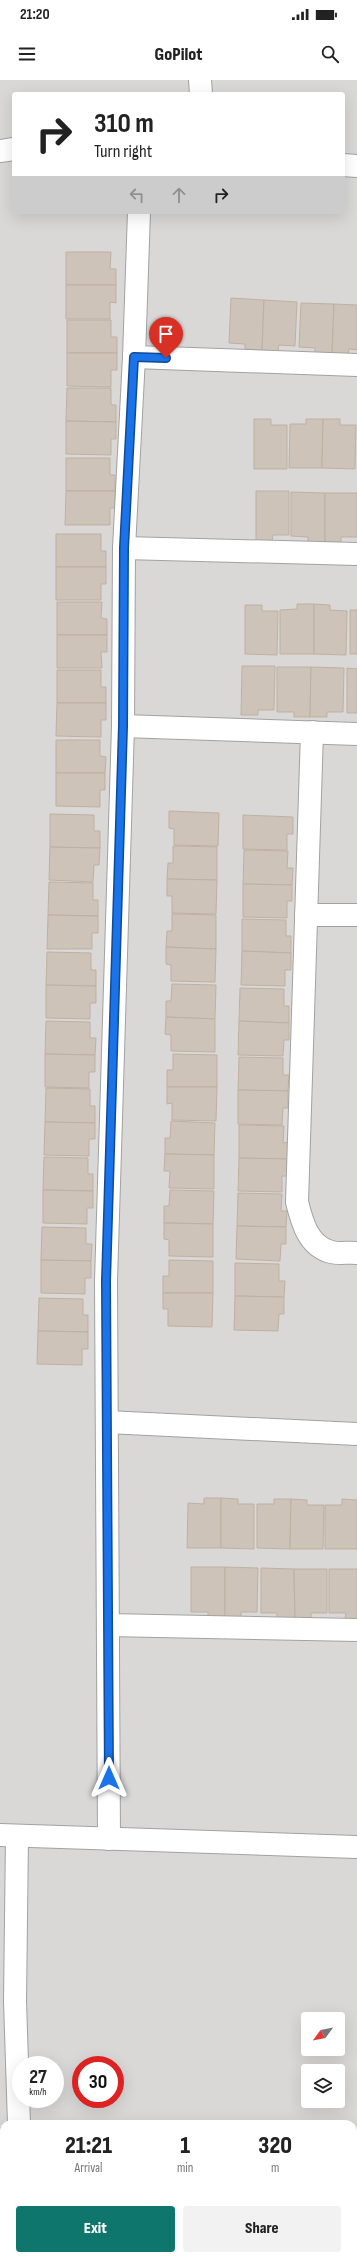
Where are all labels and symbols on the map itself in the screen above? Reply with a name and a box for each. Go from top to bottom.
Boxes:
pin [149,317,183,358]
position arrow [88,1757,130,1799]
north arrow [301,2012,345,2056]
speed limit sign: 30 [72,2056,124,2108]

